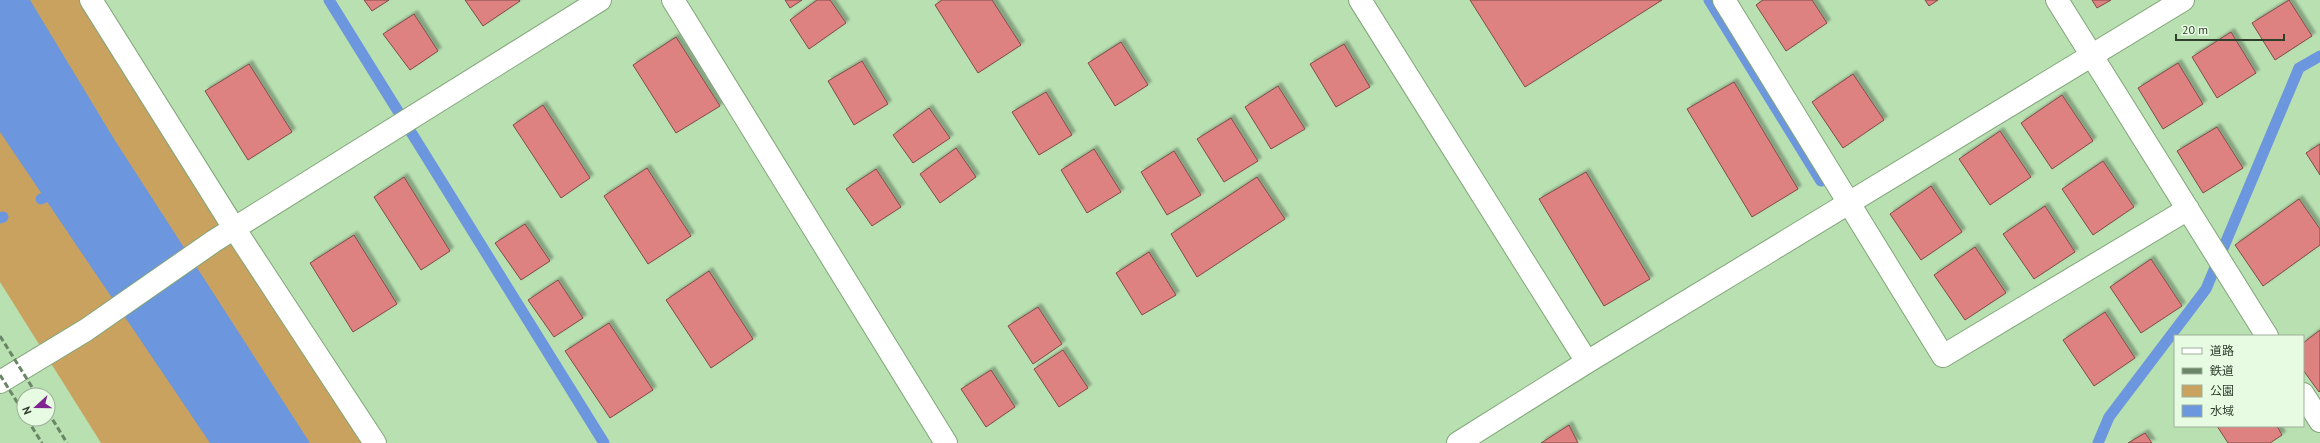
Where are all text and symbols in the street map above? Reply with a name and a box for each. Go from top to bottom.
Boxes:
scale bar [2176,16,2284,42]
text: 20 m [2182,22,2208,37]
legend [2174,335,2304,427]
text: 道路 [2210,343,2234,358]
text: 鉄道 [2210,363,2234,378]
text: 公園 [2210,383,2234,398]
north arrow [16,387,56,427]
text: 水域 [2210,403,2234,418]
text: N [19,405,34,416]

